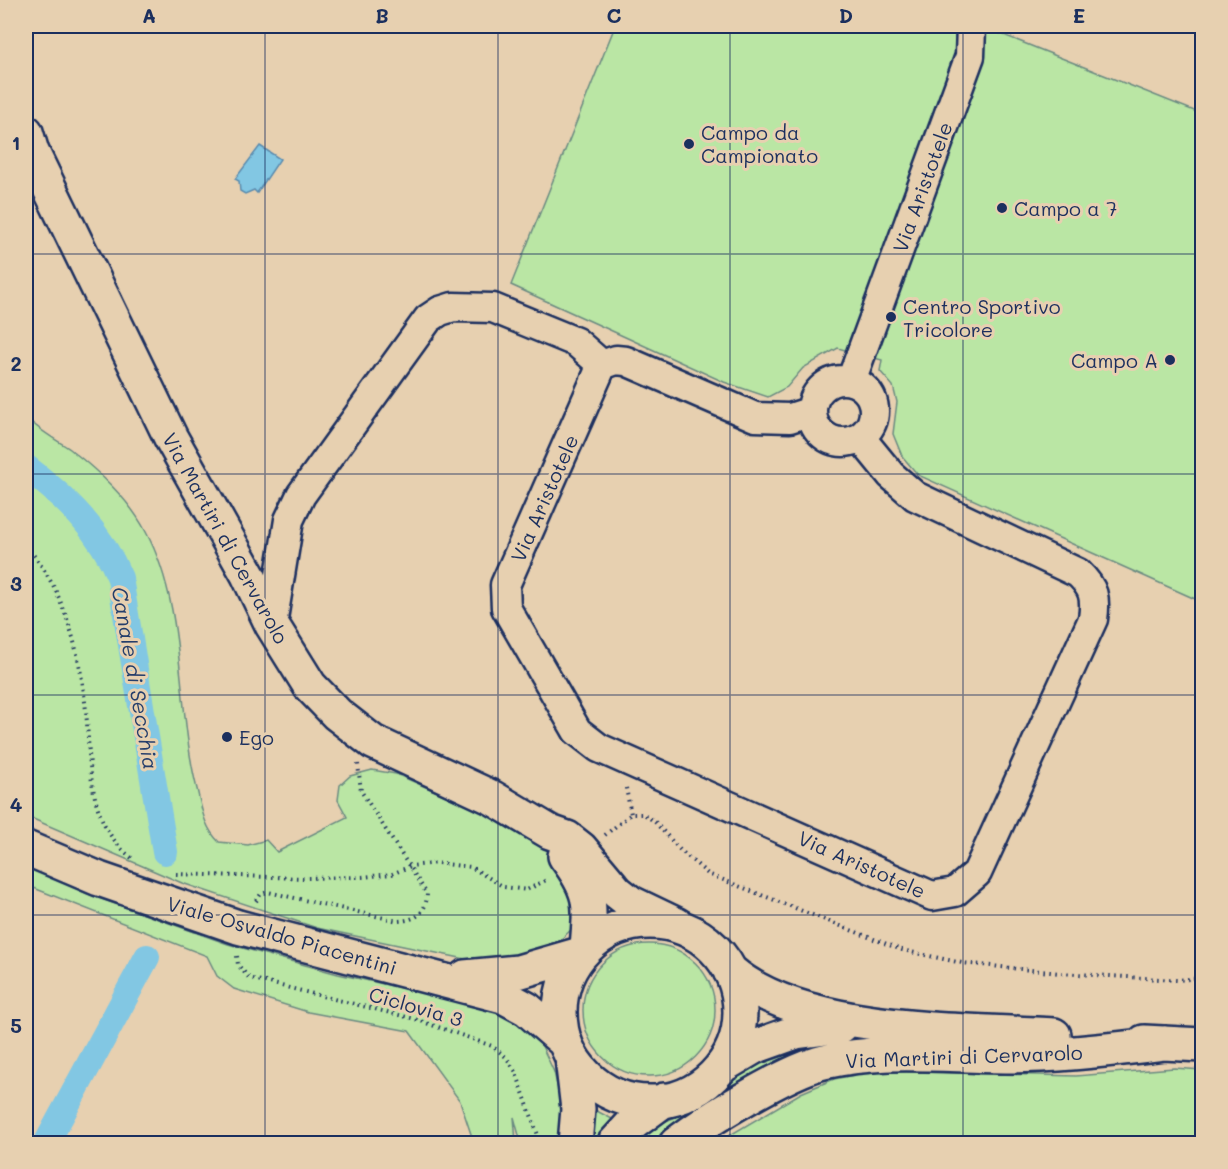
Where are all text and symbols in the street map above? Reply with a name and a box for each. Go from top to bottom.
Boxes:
text: A [142,2,156,28]
text: B [375,2,389,28]
text: C [607,2,622,28]
text: D [839,2,853,28]
text: E [1073,2,1085,28]
street label: Via Aristotele [886,118,958,256]
place label: Campo da Campionato [701,119,818,168]
text: 1 [12,129,20,155]
marker: Campo da Campionato [682,137,696,151]
place label: Campo a 7 [1014,195,1117,221]
marker: Campo a 7 [995,201,1009,215]
place label: Centro Sportivo Tricolore [903,293,1061,342]
marker: Centro Sportivo Tricolore [884,310,898,324]
place label: Campo A [1071,347,1158,373]
text: 2 [10,350,22,376]
marker: Campo A [1163,353,1177,367]
street label: Via Martiri di Cervarolo [157,428,295,648]
street label: Via Aristotele [504,430,584,566]
text: 3 [10,570,22,596]
water label: Canale di Secchia [107,584,165,772]
place label: Ego [239,724,274,750]
marker: Ego [220,730,234,744]
text: 4 [10,791,23,817]
street label: Via Aristotele [794,824,930,904]
street label: Viale Osvaldo Piacentini [164,890,400,980]
street label: Ciclovia 3 [366,980,466,1032]
text: 5 [10,1012,22,1038]
street label: Via Martiri di Cervarolo [845,1039,1083,1073]

